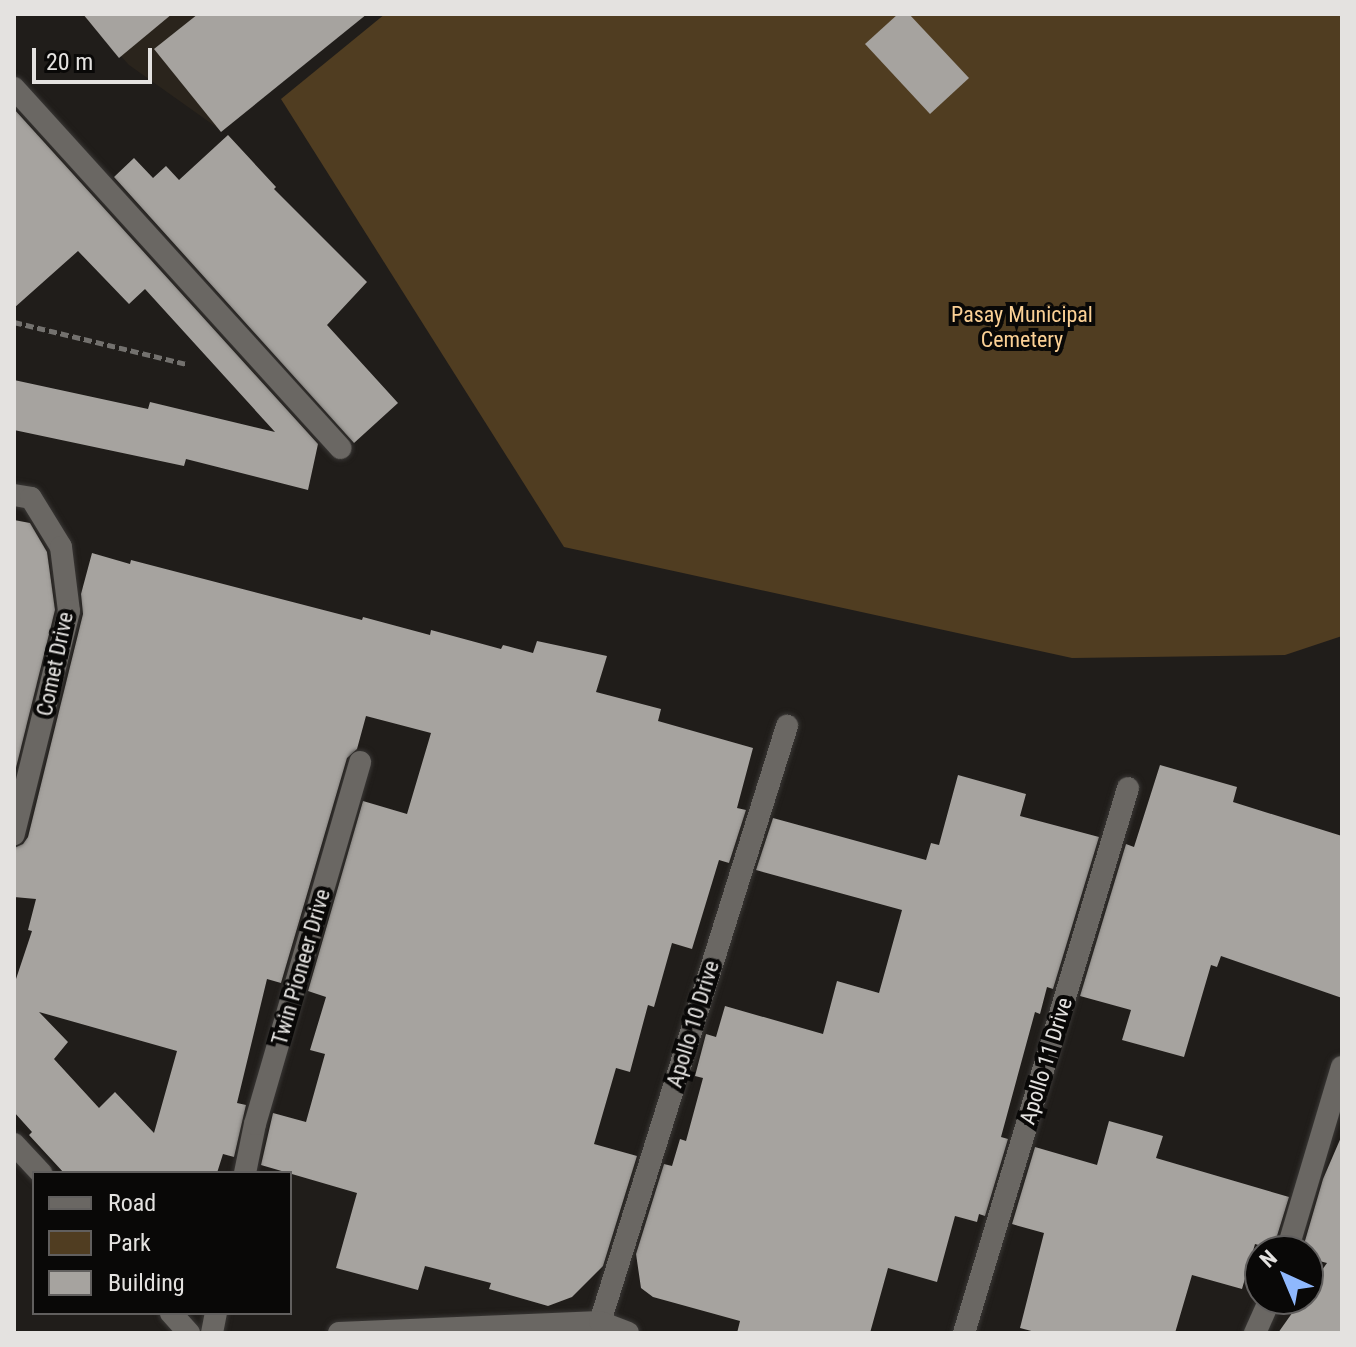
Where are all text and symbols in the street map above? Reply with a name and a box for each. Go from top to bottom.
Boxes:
scale bar [36,32,156,82]
text: 20 m [46,48,93,76]
park label: Pasay Municipal Cemetery [951,301,1093,352]
street label: Comet Drive [31,609,79,719]
street label: Twin Pioneer Drive [266,886,336,1048]
street label: Apollo 10 Drive [661,957,725,1091]
street label: Apollo 11 Drive [1014,994,1078,1128]
legend [32,1171,292,1315]
text: Road [108,1189,156,1217]
text: Park [108,1229,151,1257]
north arrow [1244,1235,1324,1315]
text: N [1255,1245,1282,1272]
text: Building [108,1269,185,1297]

